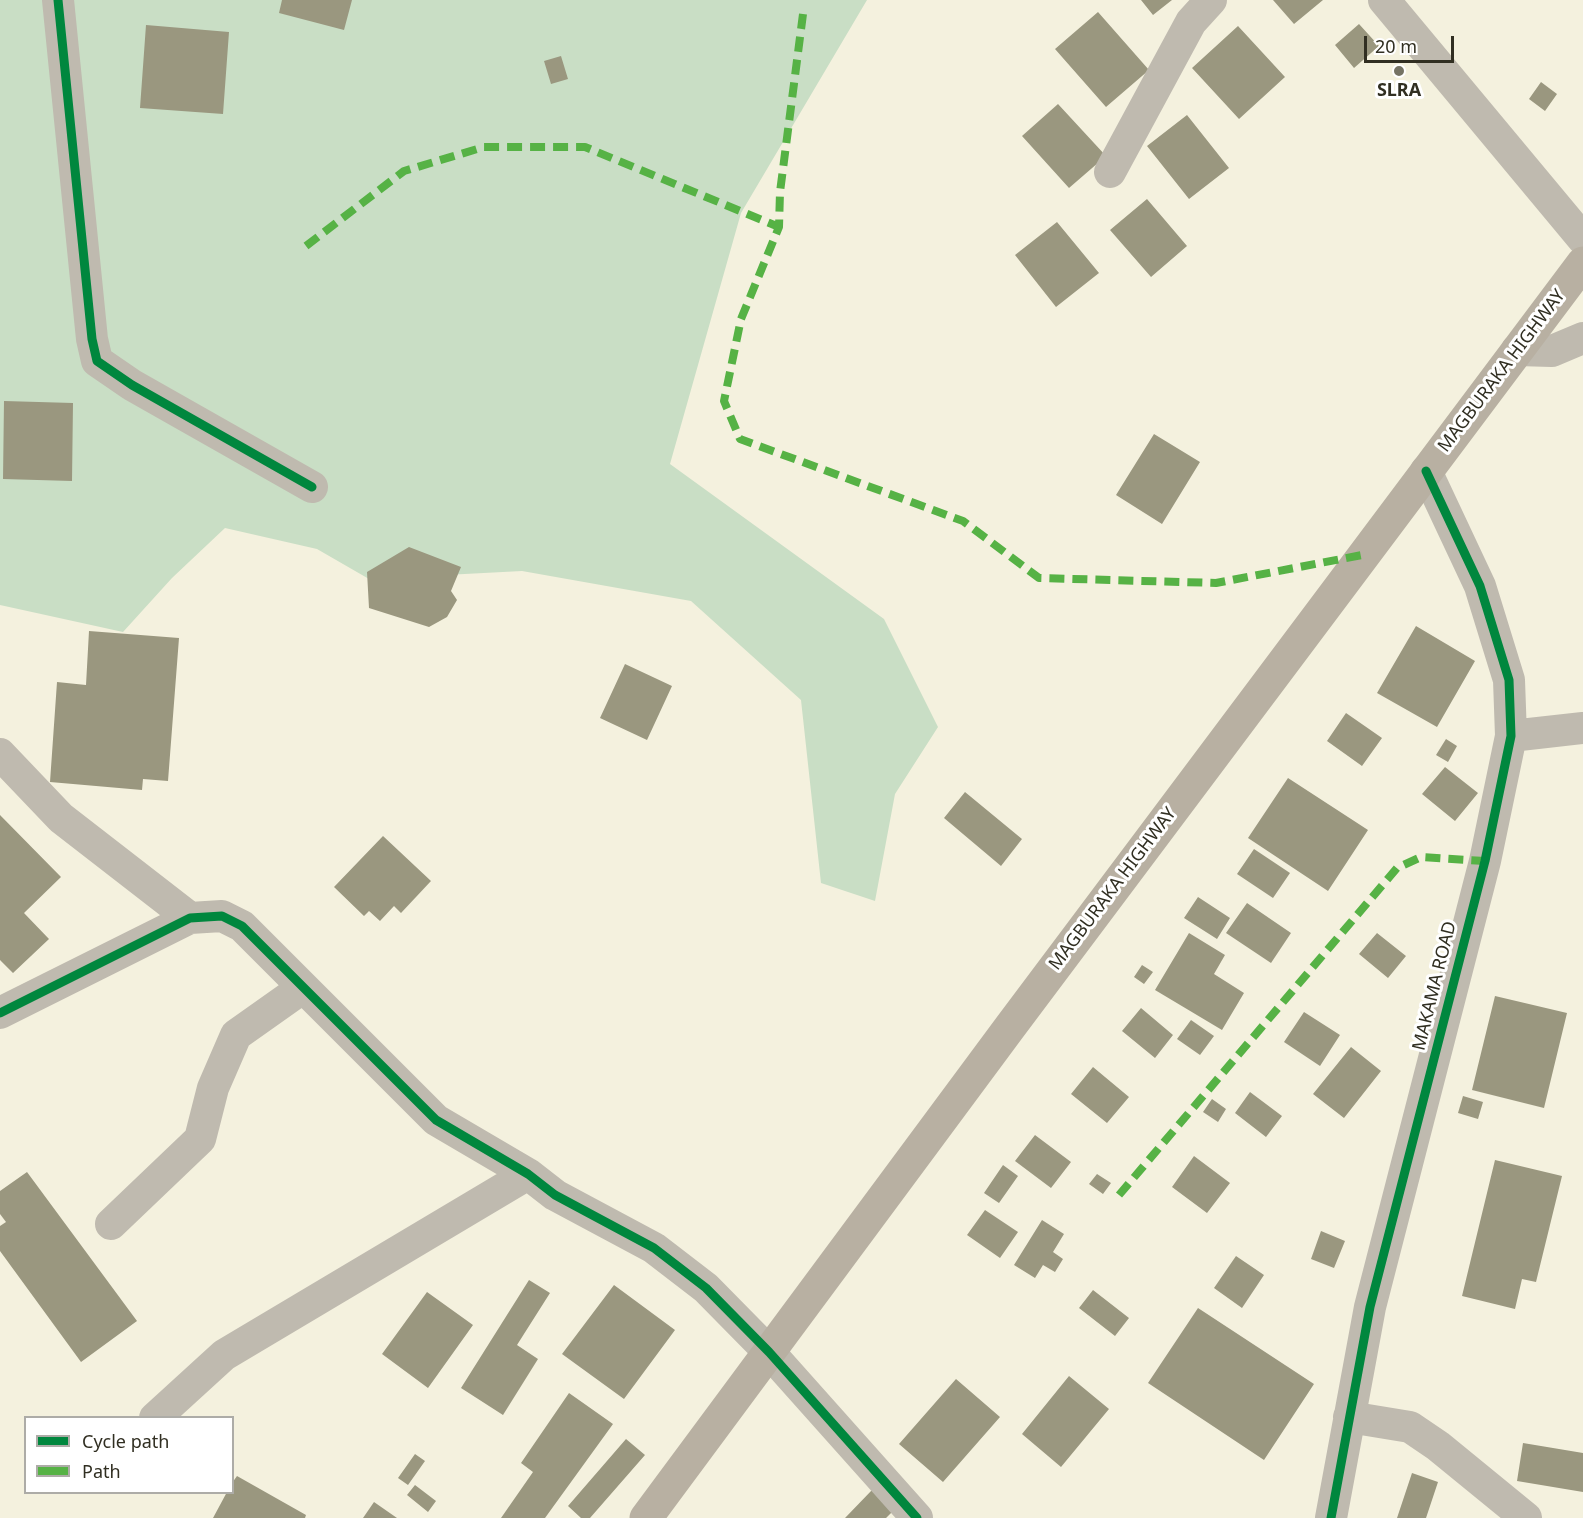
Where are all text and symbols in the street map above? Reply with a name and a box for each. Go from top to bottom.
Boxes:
scale bar [1367,24,1457,62]
text: 20 m [1375,34,1417,58]
marker: SLRA [1392,64,1406,78]
place label: SLRA [1377,80,1421,102]
street label: MAGBURAKA HIGHWAY [1434,285,1570,457]
street label: MAGBURAKA HIGHWAY [1045,803,1181,975]
street label: MAKAMA ROAD [1408,919,1462,1053]
legend [24,1416,234,1494]
text: Cycle path [82,1429,169,1453]
text: Path [82,1459,121,1483]

